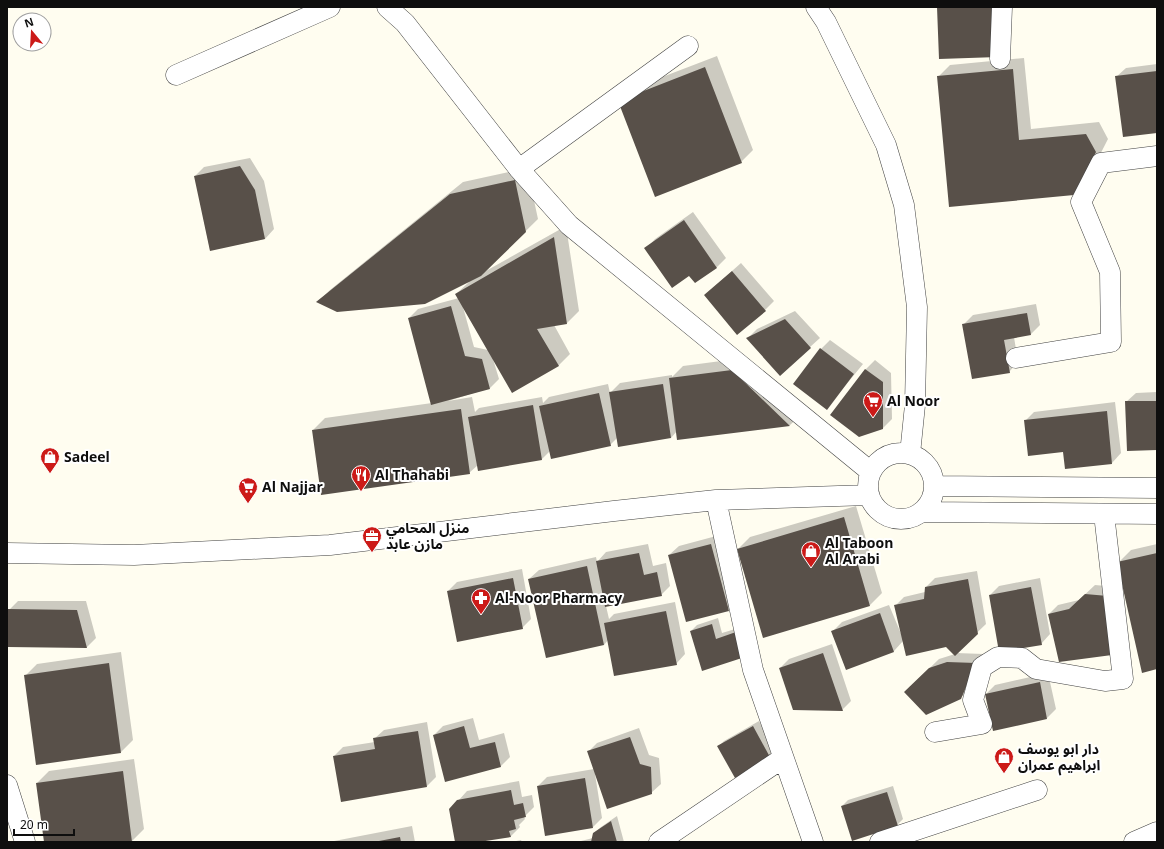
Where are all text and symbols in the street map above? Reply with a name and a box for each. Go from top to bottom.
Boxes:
text: N [21,11,37,35]
north arrow [12,12,52,52]
place label: Al Noor [887,387,940,416]
supermarket icon: Al Noor [862,390,884,418]
place label: Sadeel [64,443,110,472]
shop icon: Sadeel [39,446,61,474]
place label: Al Thahabi [375,461,449,490]
restaurant icon: Al Thahabi [350,464,372,492]
place label: Al Najjar [262,473,323,502]
supermarket icon: Al Najjar [237,476,259,504]
place label: منزل المحامي مازن عابد [386,514,470,559]
office icon: منزل المحامي مازن عابد [361,525,383,553]
place label: Al Taboon Al Arabi [825,529,893,574]
shop icon: Al Taboon Al Arabi [800,540,822,568]
place label: Al-Noor Pharmacy [495,584,622,613]
pharmacy icon: Al-Noor Pharmacy [470,587,492,615]
place label: دار ابو يوسف ابراهيم عمران [1018,735,1100,780]
shop icon: دار ابو يوسف ابراهيم عمران [993,746,1015,774]
scale bar [14,811,74,837]
text: 20 m [20,813,48,838]

